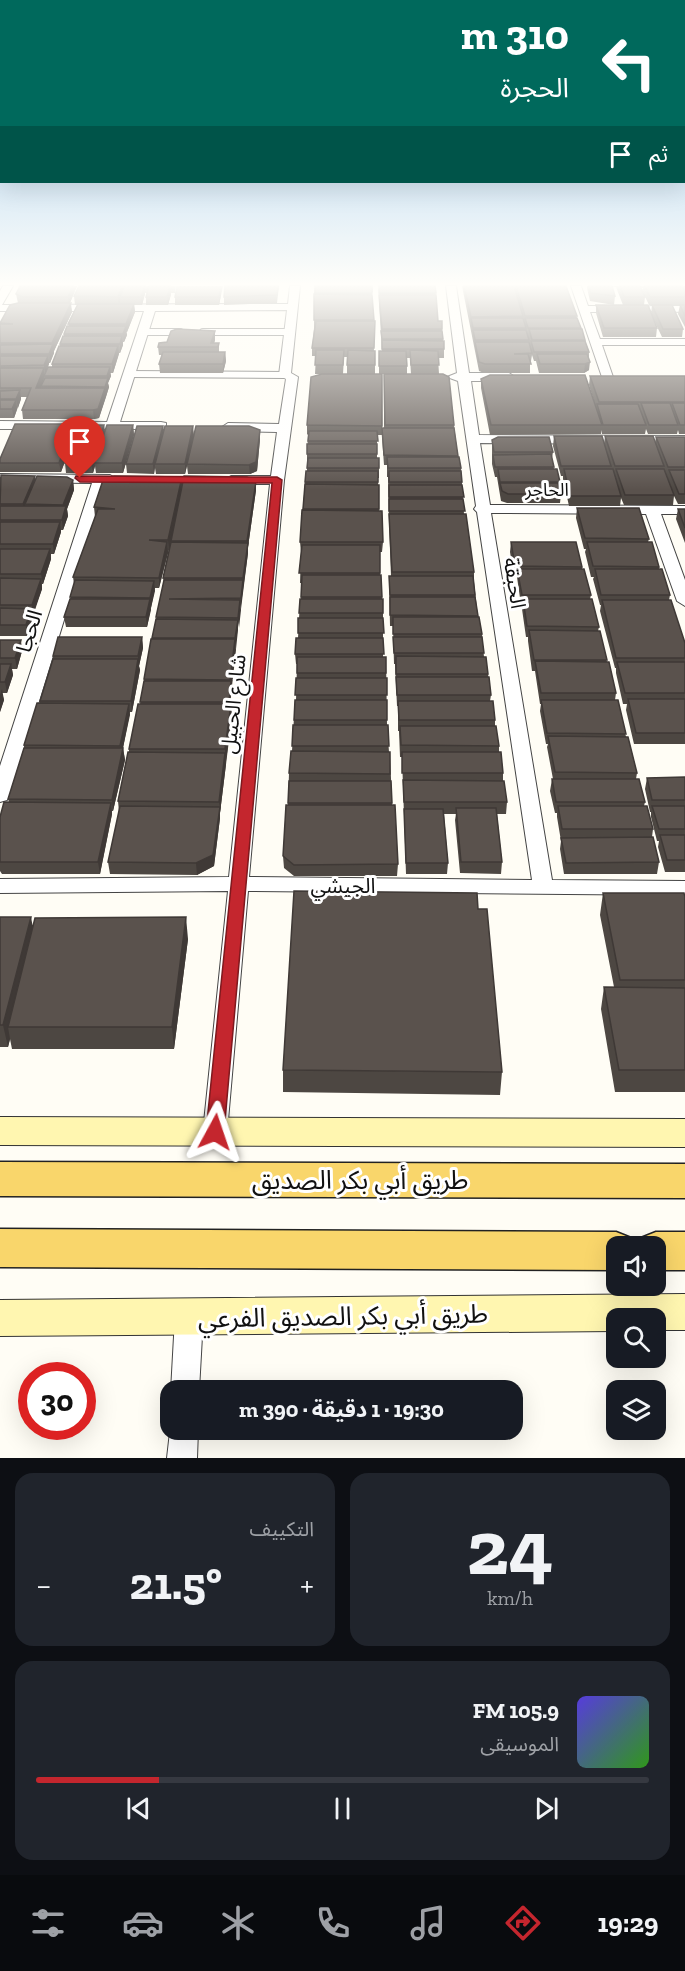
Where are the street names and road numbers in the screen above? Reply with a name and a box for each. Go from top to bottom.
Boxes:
street label: الحاجر [524,479,569,501]
street label: الحبقة [499,556,531,610]
street label: الحجا [11,607,47,655]
street label: شارع الحبيل [215,653,254,755]
street label: الجيشي [311,873,375,901]
street label: طريق أبي بكر الصديق [252,1164,468,1200]
street label: طريق أبي بكر الصديق الفرعي [198,1297,488,1339]

